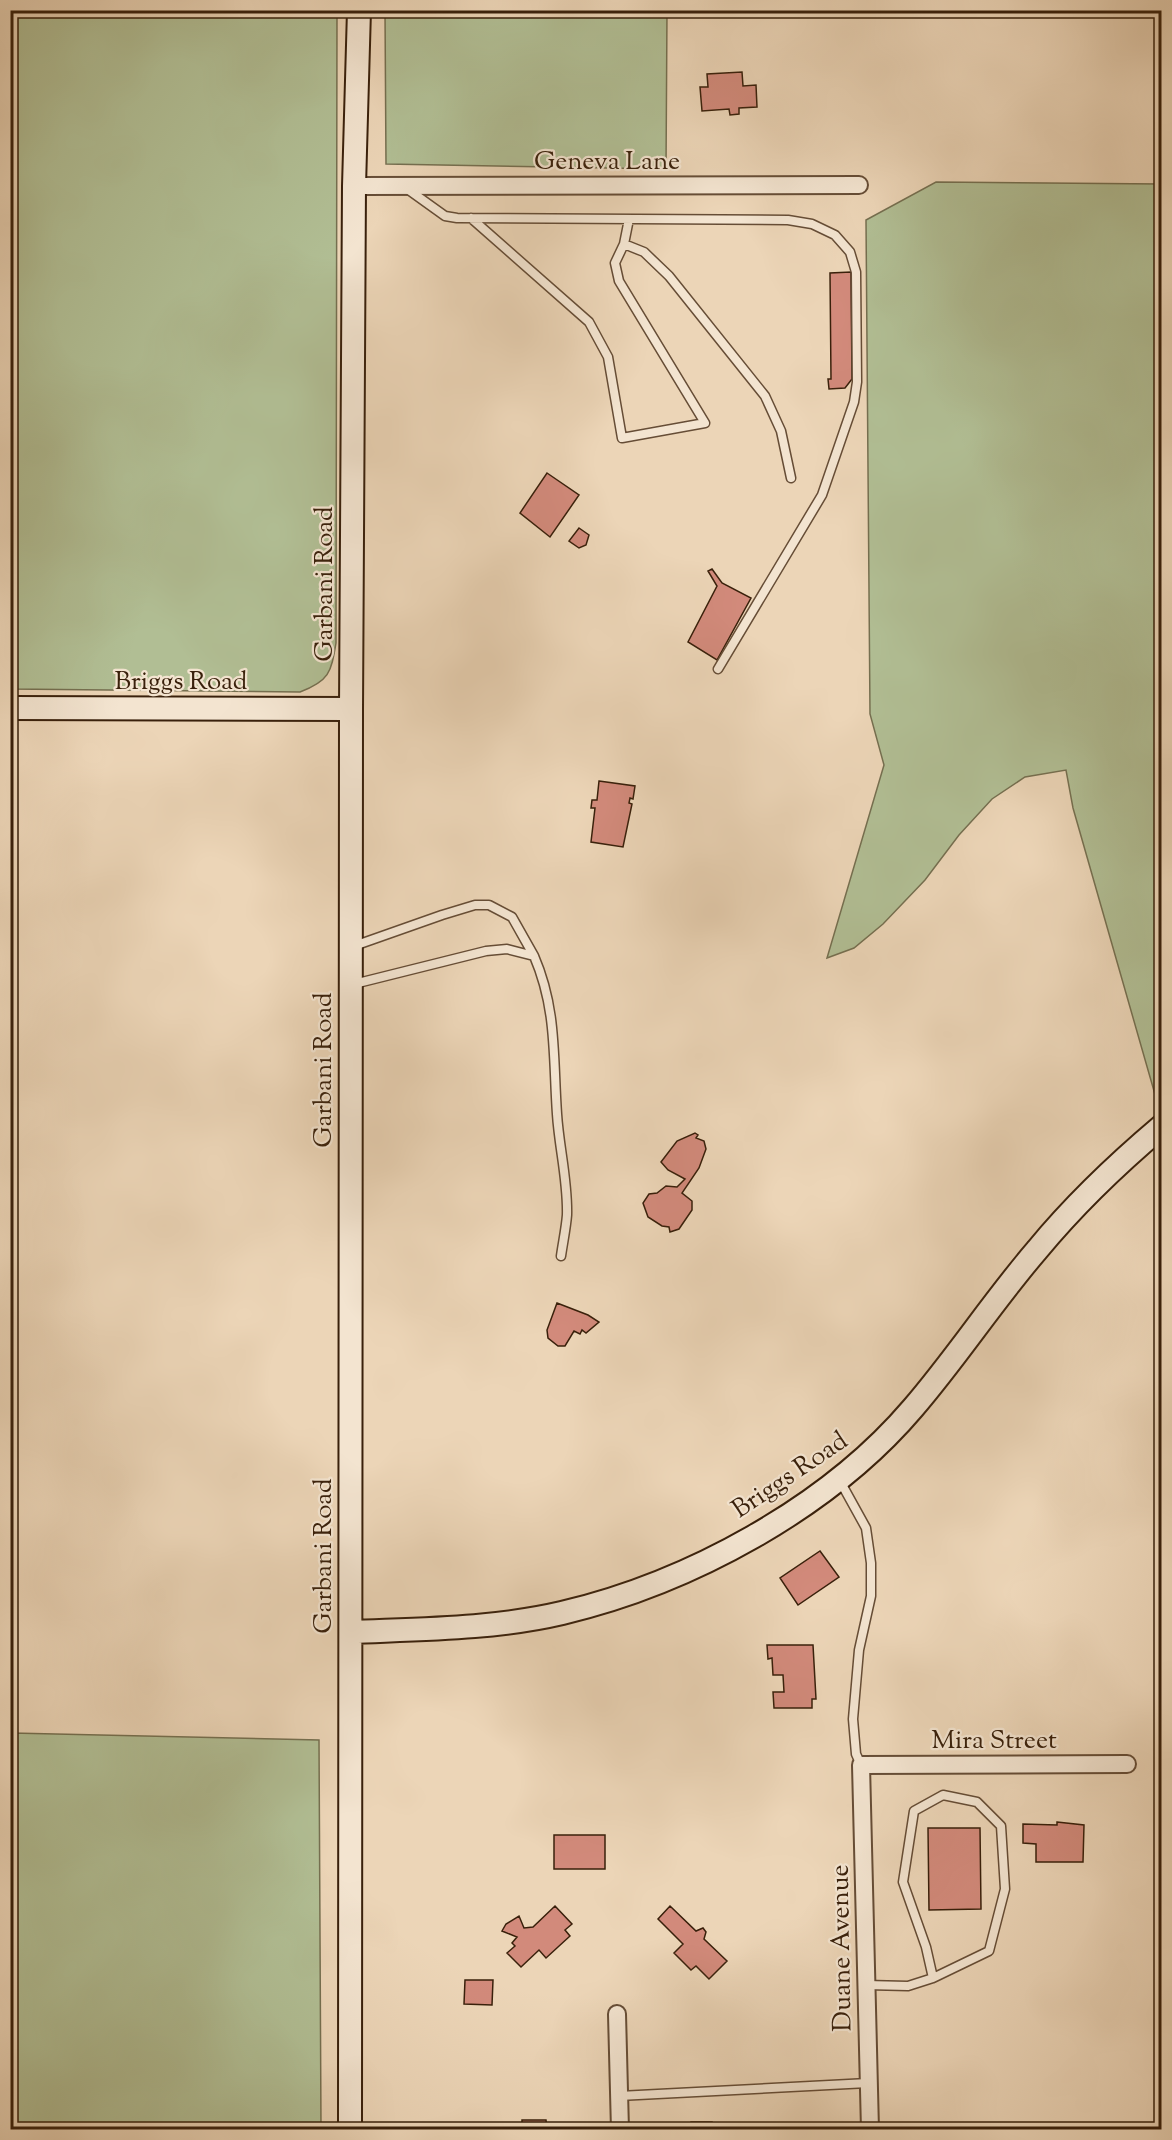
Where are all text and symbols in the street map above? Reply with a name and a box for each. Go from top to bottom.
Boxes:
street label: Geneva Lane [534,144,680,181]
street label: Garbani Road [307,506,344,662]
street label: Briggs Road [115,664,248,701]
street label: Garbani Road [306,992,343,1148]
street label: Briggs Road [725,1423,856,1529]
street label: Garbani Road [306,1478,343,1634]
street label: Mira Street [931,1723,1057,1760]
street label: Duane Avenue [823,1864,862,2032]

